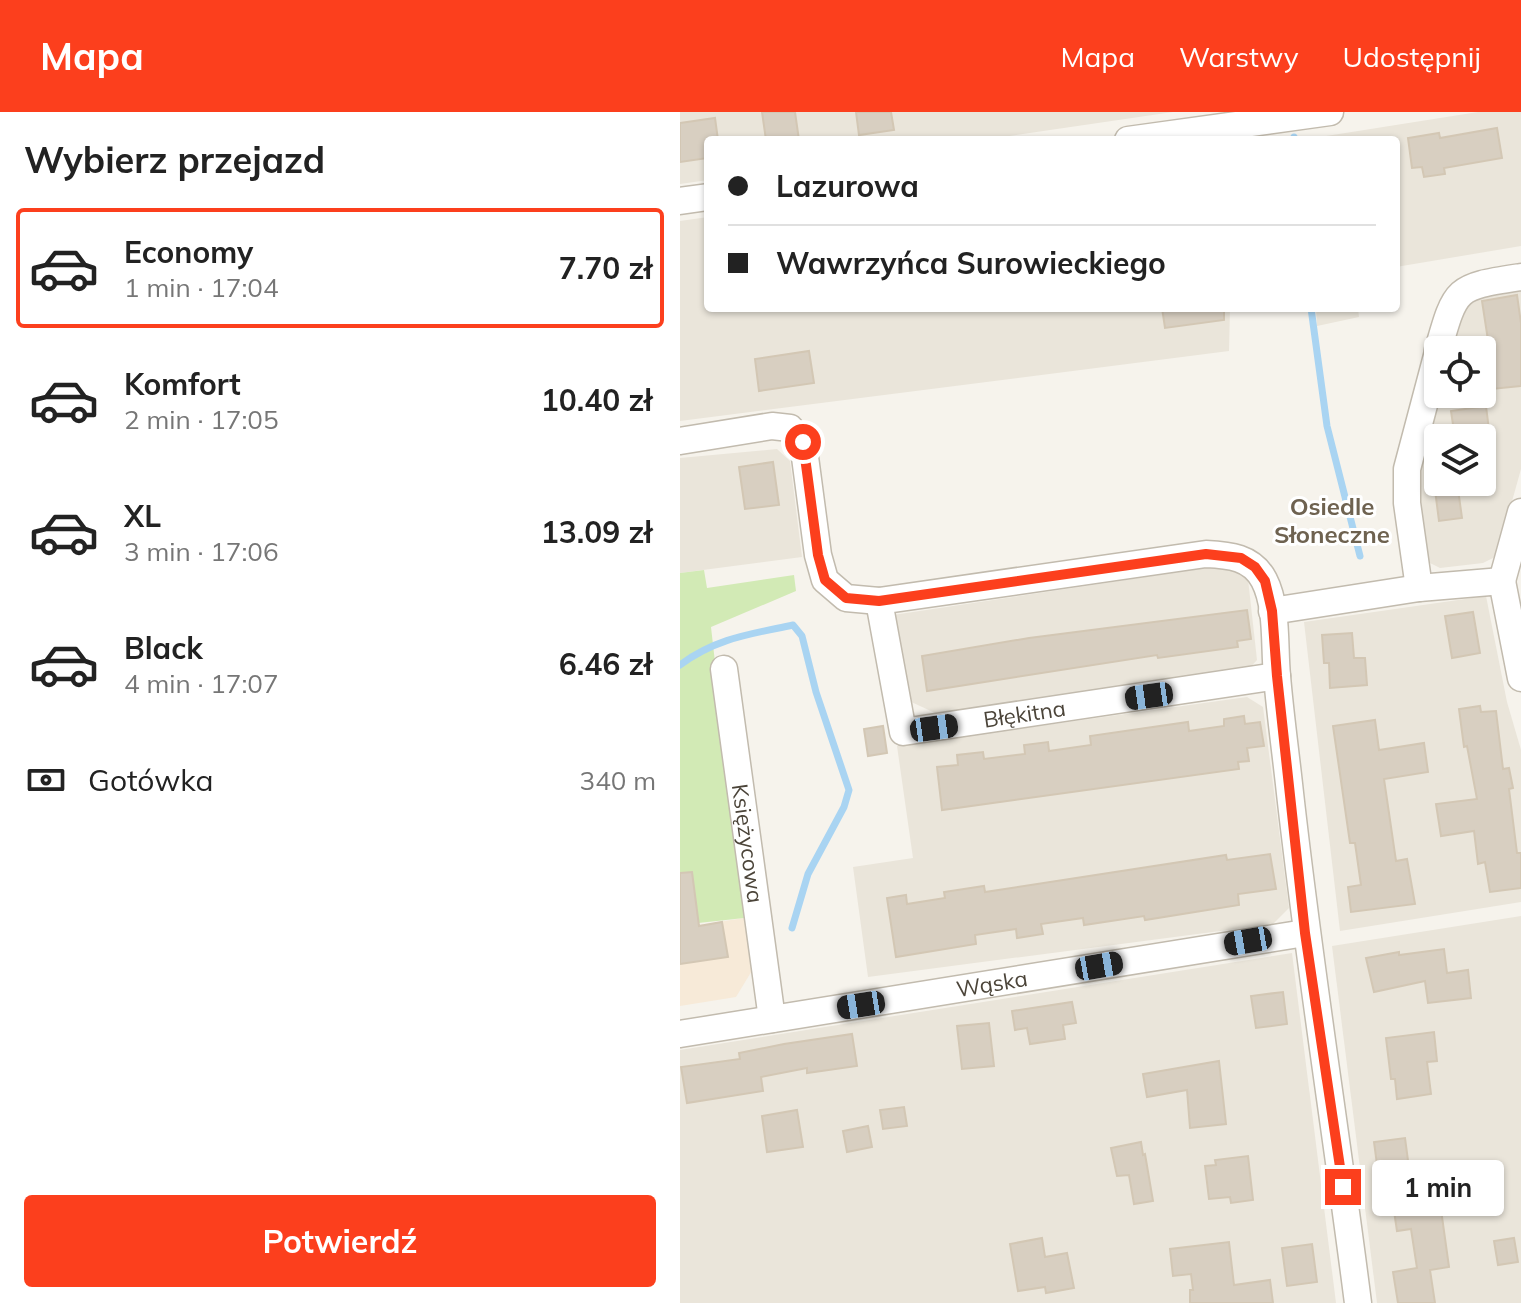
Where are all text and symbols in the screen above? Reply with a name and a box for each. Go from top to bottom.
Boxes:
text: Mapa [40,32,144,80]
text: Mapa [1061,39,1135,74]
text: Warstwy [1179,39,1299,74]
text: Udostępnij [1343,39,1481,74]
text: Wybierz przejazd [24,137,325,182]
text: Lazurowa [776,167,919,205]
icon: car [28,232,100,304]
text: Economy [124,233,253,271]
text: Wawrzyńca Surowieckiego [776,244,1166,282]
text: 7.70 zł [559,249,652,287]
text: 1 min · 17:04 [124,271,279,304]
map controls [1424,336,1496,496]
button: locate [1424,336,1496,408]
icon: car [28,364,100,436]
text: Komfort [124,365,241,403]
text: 10.40 zł [541,381,652,419]
text: 2 min · 17:05 [124,403,279,436]
route start [785,424,821,460]
button: layers [1424,424,1496,496]
district label: Osiedle Słoneczne [1274,491,1390,549]
icon: car [28,496,100,568]
text: XL [124,497,161,535]
text: 13.09 zł [541,513,652,551]
text: 3 min · 17:06 [124,535,279,568]
icon: car [28,628,100,700]
text: Black [124,629,203,667]
text: 6.46 zł [559,645,652,683]
text: 4 min · 17:07 [124,667,279,700]
car [1124,681,1174,711]
street label: Błękitna [982,694,1067,734]
car [909,713,959,743]
icon: cash [24,758,68,802]
text: Gotówka [88,761,214,799]
text: 340 m [580,764,656,797]
street label: Księżycowa [726,782,770,905]
car [1222,925,1274,957]
car [1073,950,1125,982]
street label: Wąska [954,964,1030,1003]
car [835,989,887,1021]
callout: 1 min [1371,1159,1503,1215]
route end [1325,1169,1361,1205]
text: 1 min [1404,1171,1472,1204]
button: Potwierdź [24,1195,656,1287]

